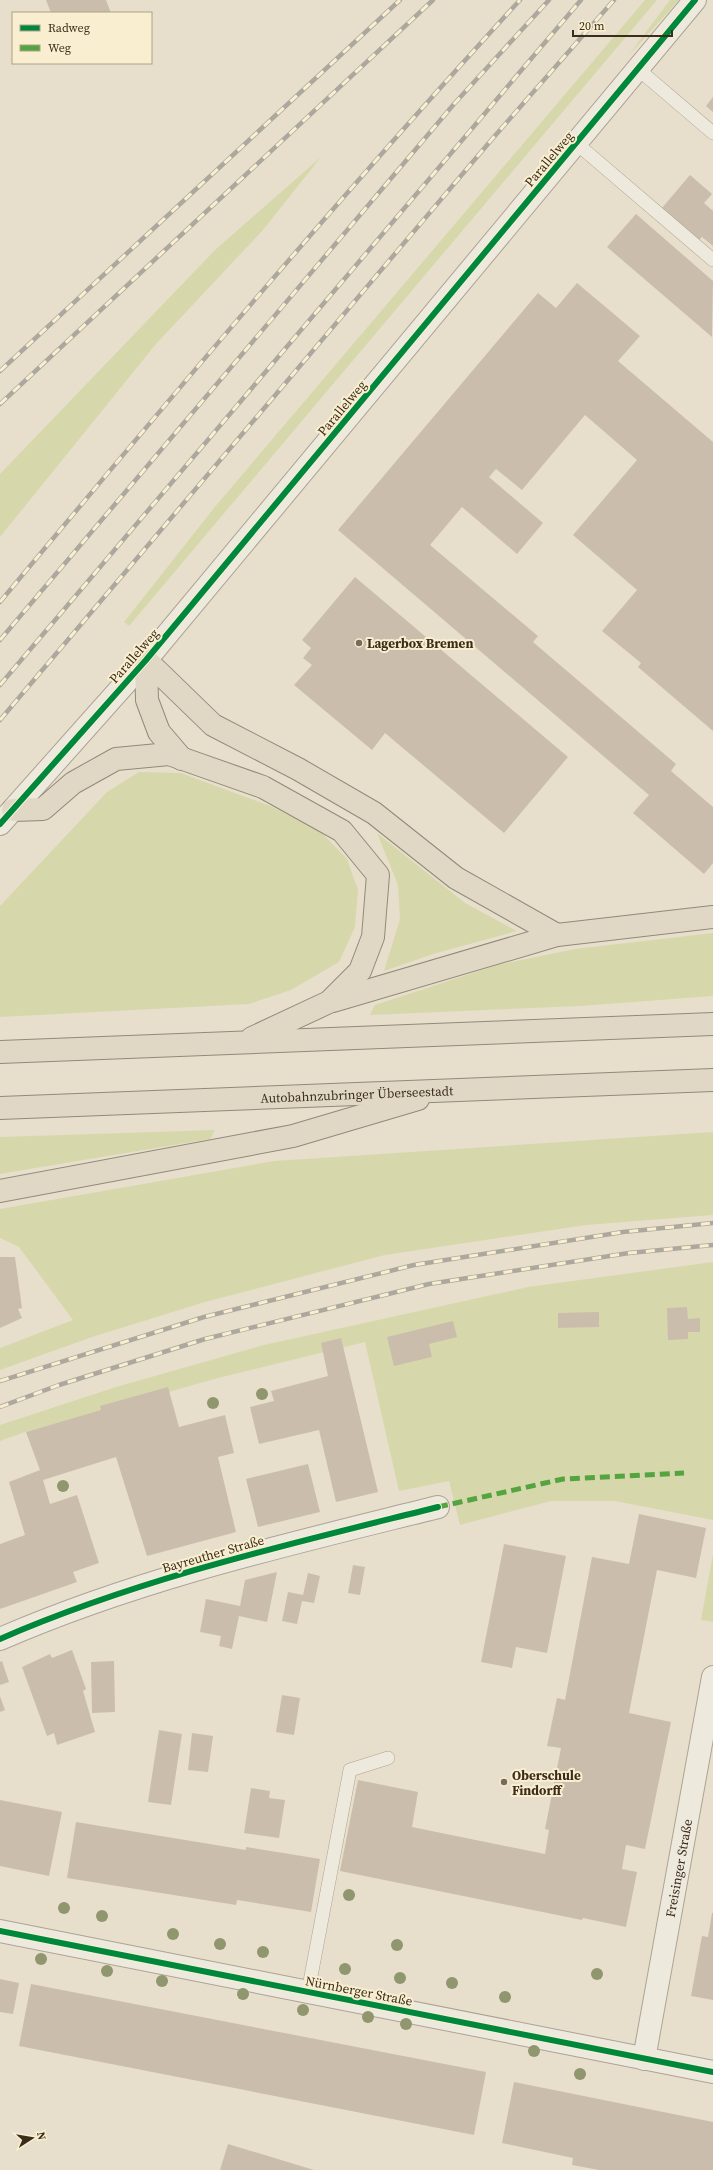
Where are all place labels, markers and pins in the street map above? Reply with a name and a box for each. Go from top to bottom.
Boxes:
place label: Lagerbox Bremen [367,635,473,652]
marker: Lagerbox Bremen [354,638,364,648]
place label: Oberschule Findorff [512,1767,581,1799]
marker: Oberschule Findorff [499,1777,509,1787]

